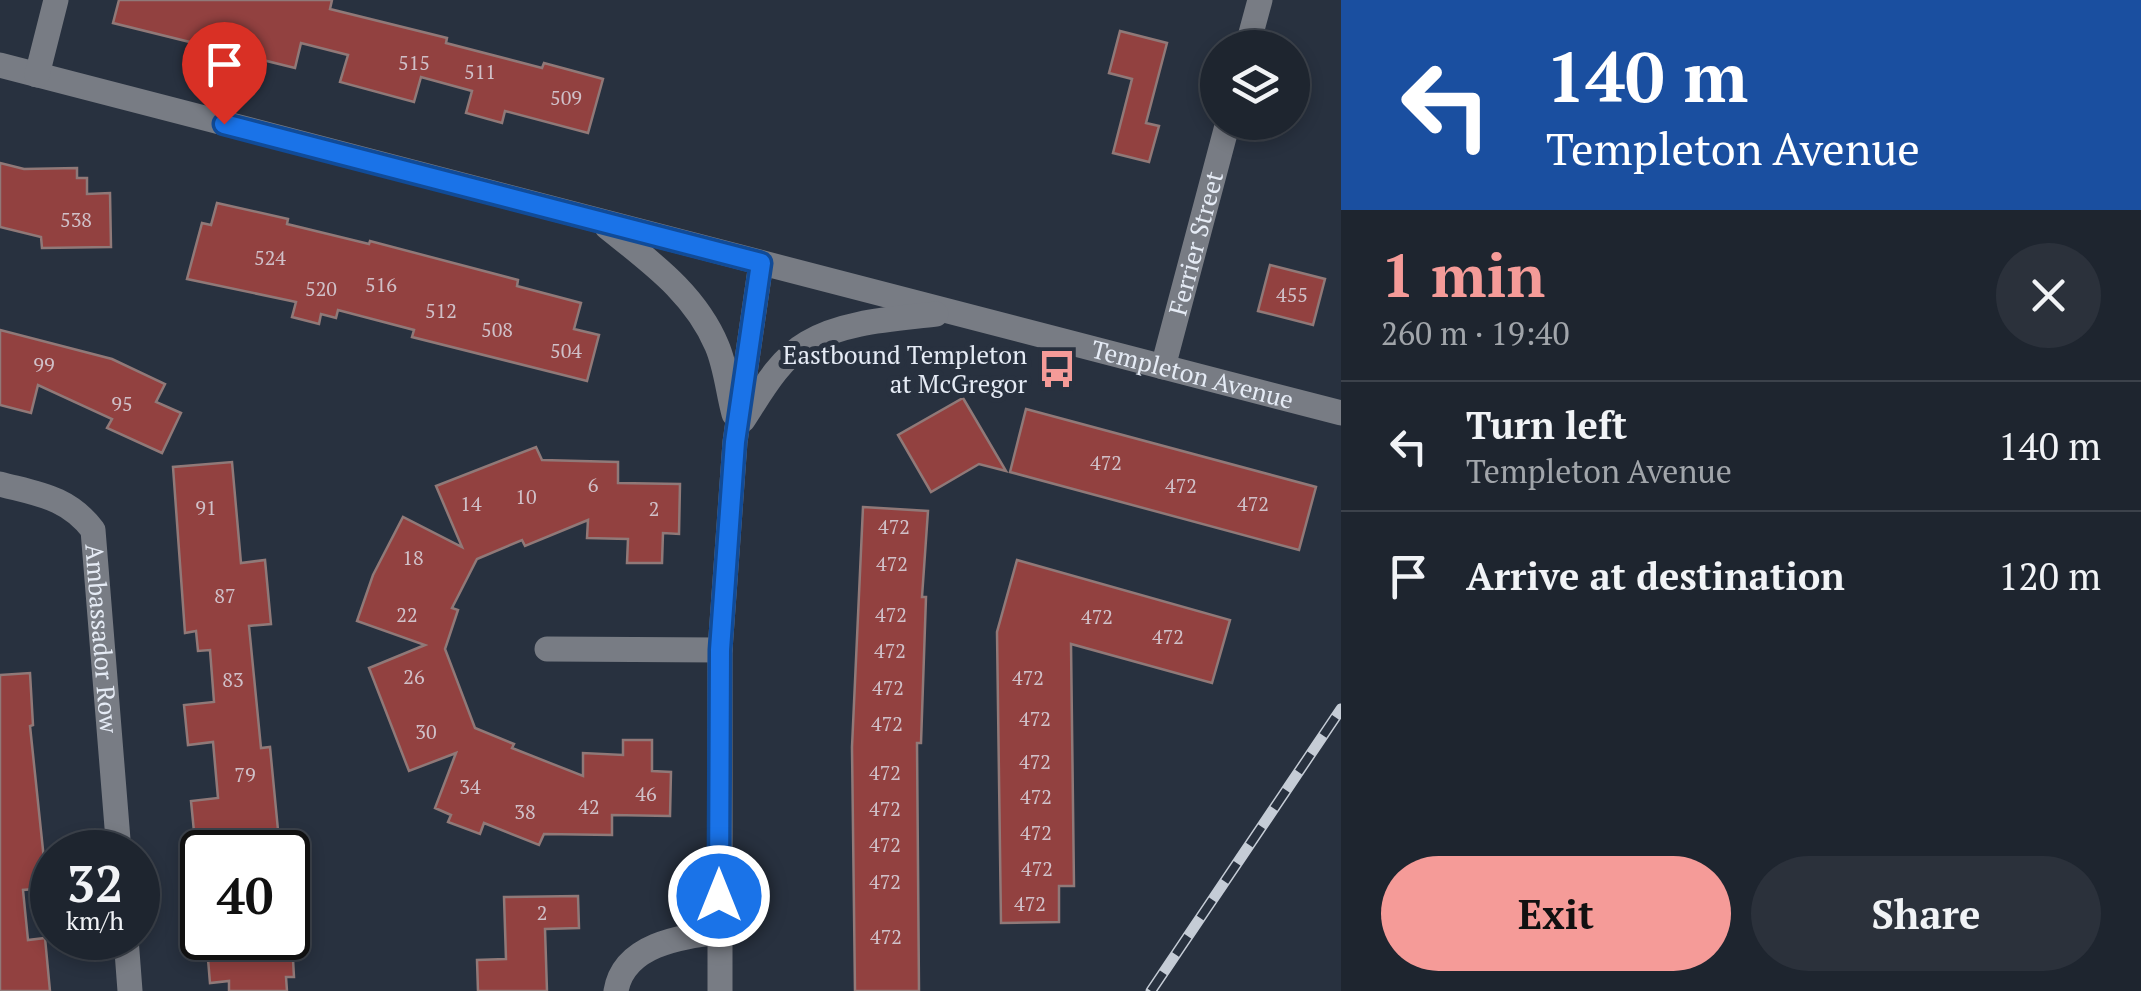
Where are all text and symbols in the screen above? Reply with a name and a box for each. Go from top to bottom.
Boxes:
pin [182,22,267,125]
text: 140 m [1546,29,1748,122]
map controls [1200,30,1310,140]
button: layers [1200,30,1310,140]
icon: arrive [197,37,252,92]
icon: left [1381,40,1511,170]
house number: 515 [398,49,430,76]
house number: 511 [464,58,496,85]
house number: 509 [550,84,582,111]
text: Templeton Avenue [1546,118,1920,178]
street label: Ferrier Street [1160,167,1230,319]
house number: 538 [60,206,92,233]
text: 1 min [1381,235,1545,314]
button: close [1996,243,2101,348]
house number: 524 [254,244,286,271]
house number: 516 [365,271,397,298]
house number: 520 [305,275,337,302]
house number: 455 [1276,281,1308,308]
house number: 512 [425,297,457,324]
text: 260 m · 19:40 [1381,312,1569,354]
house number: 508 [481,316,513,343]
street label: Templeton Avenue [1088,332,1297,416]
house number: 504 [550,337,582,364]
place label: Eastbound Templeton at McGregor [783,338,1027,400]
bus stop icon: Eastbound Templeton at McGregor [1036,348,1078,390]
house number: 99 [33,351,55,378]
house number: 95 [111,390,133,417]
text: Turn left [1466,400,1627,450]
icon: left [1381,419,1436,474]
text: 140 m [1998,421,2101,471]
house number: 472 [1090,449,1122,476]
text: Templeton Avenue [1466,450,1732,492]
house number: 6 [588,471,599,498]
house number: 472 [1165,472,1197,499]
house number: 10 [515,483,537,510]
house number: 14 [460,490,482,517]
house number: 472 [1237,490,1269,517]
house number: 91 [195,494,217,521]
house number: 2 [649,495,659,522]
house number: 472 [878,513,910,540]
street label: Ambassador Row [78,542,126,735]
house number: 18 [402,544,424,571]
icon: arrive [1381,549,1436,604]
house number: 472 [876,550,908,577]
text: Arrive at destination [1466,551,1845,601]
text: 120 m [1998,551,2101,601]
house number: 87 [214,582,236,609]
house number: 22 [396,601,418,628]
house number: 472 [875,601,907,628]
house number: 472 [1081,603,1113,630]
house number: 472 [1152,623,1184,650]
house number: 472 [874,637,906,664]
house number: 26 [403,663,425,690]
house number: 472 [1012,664,1044,691]
house number: 83 [222,666,244,693]
house number: 472 [872,674,904,701]
house number: 472 [1019,705,1051,732]
house number: 472 [871,710,903,737]
house number: 30 [415,718,437,745]
house number: 472 [1019,748,1051,775]
house number: 472 [869,759,901,786]
house number: 79 [234,761,256,788]
house number: 34 [459,773,481,800]
house number: 46 [635,780,657,807]
house number: 472 [1020,783,1052,810]
house number: 42 [578,793,600,820]
house number: 472 [869,795,901,822]
house number: 38 [514,798,536,825]
house number: 472 [1020,819,1052,846]
speed limit sign: 40 [180,830,310,960]
house number: 472 [869,831,901,858]
position arrow [667,844,771,948]
text: 32 [67,850,123,916]
house number: 472 [1021,855,1053,882]
button: Exit [1381,856,1731,971]
button: Share [1751,856,2101,971]
house number: 472 [869,868,901,895]
house number: 472 [1014,890,1046,917]
house number: 2 [537,899,547,926]
text: km/h [66,904,124,937]
house number: 472 [870,923,902,950]

